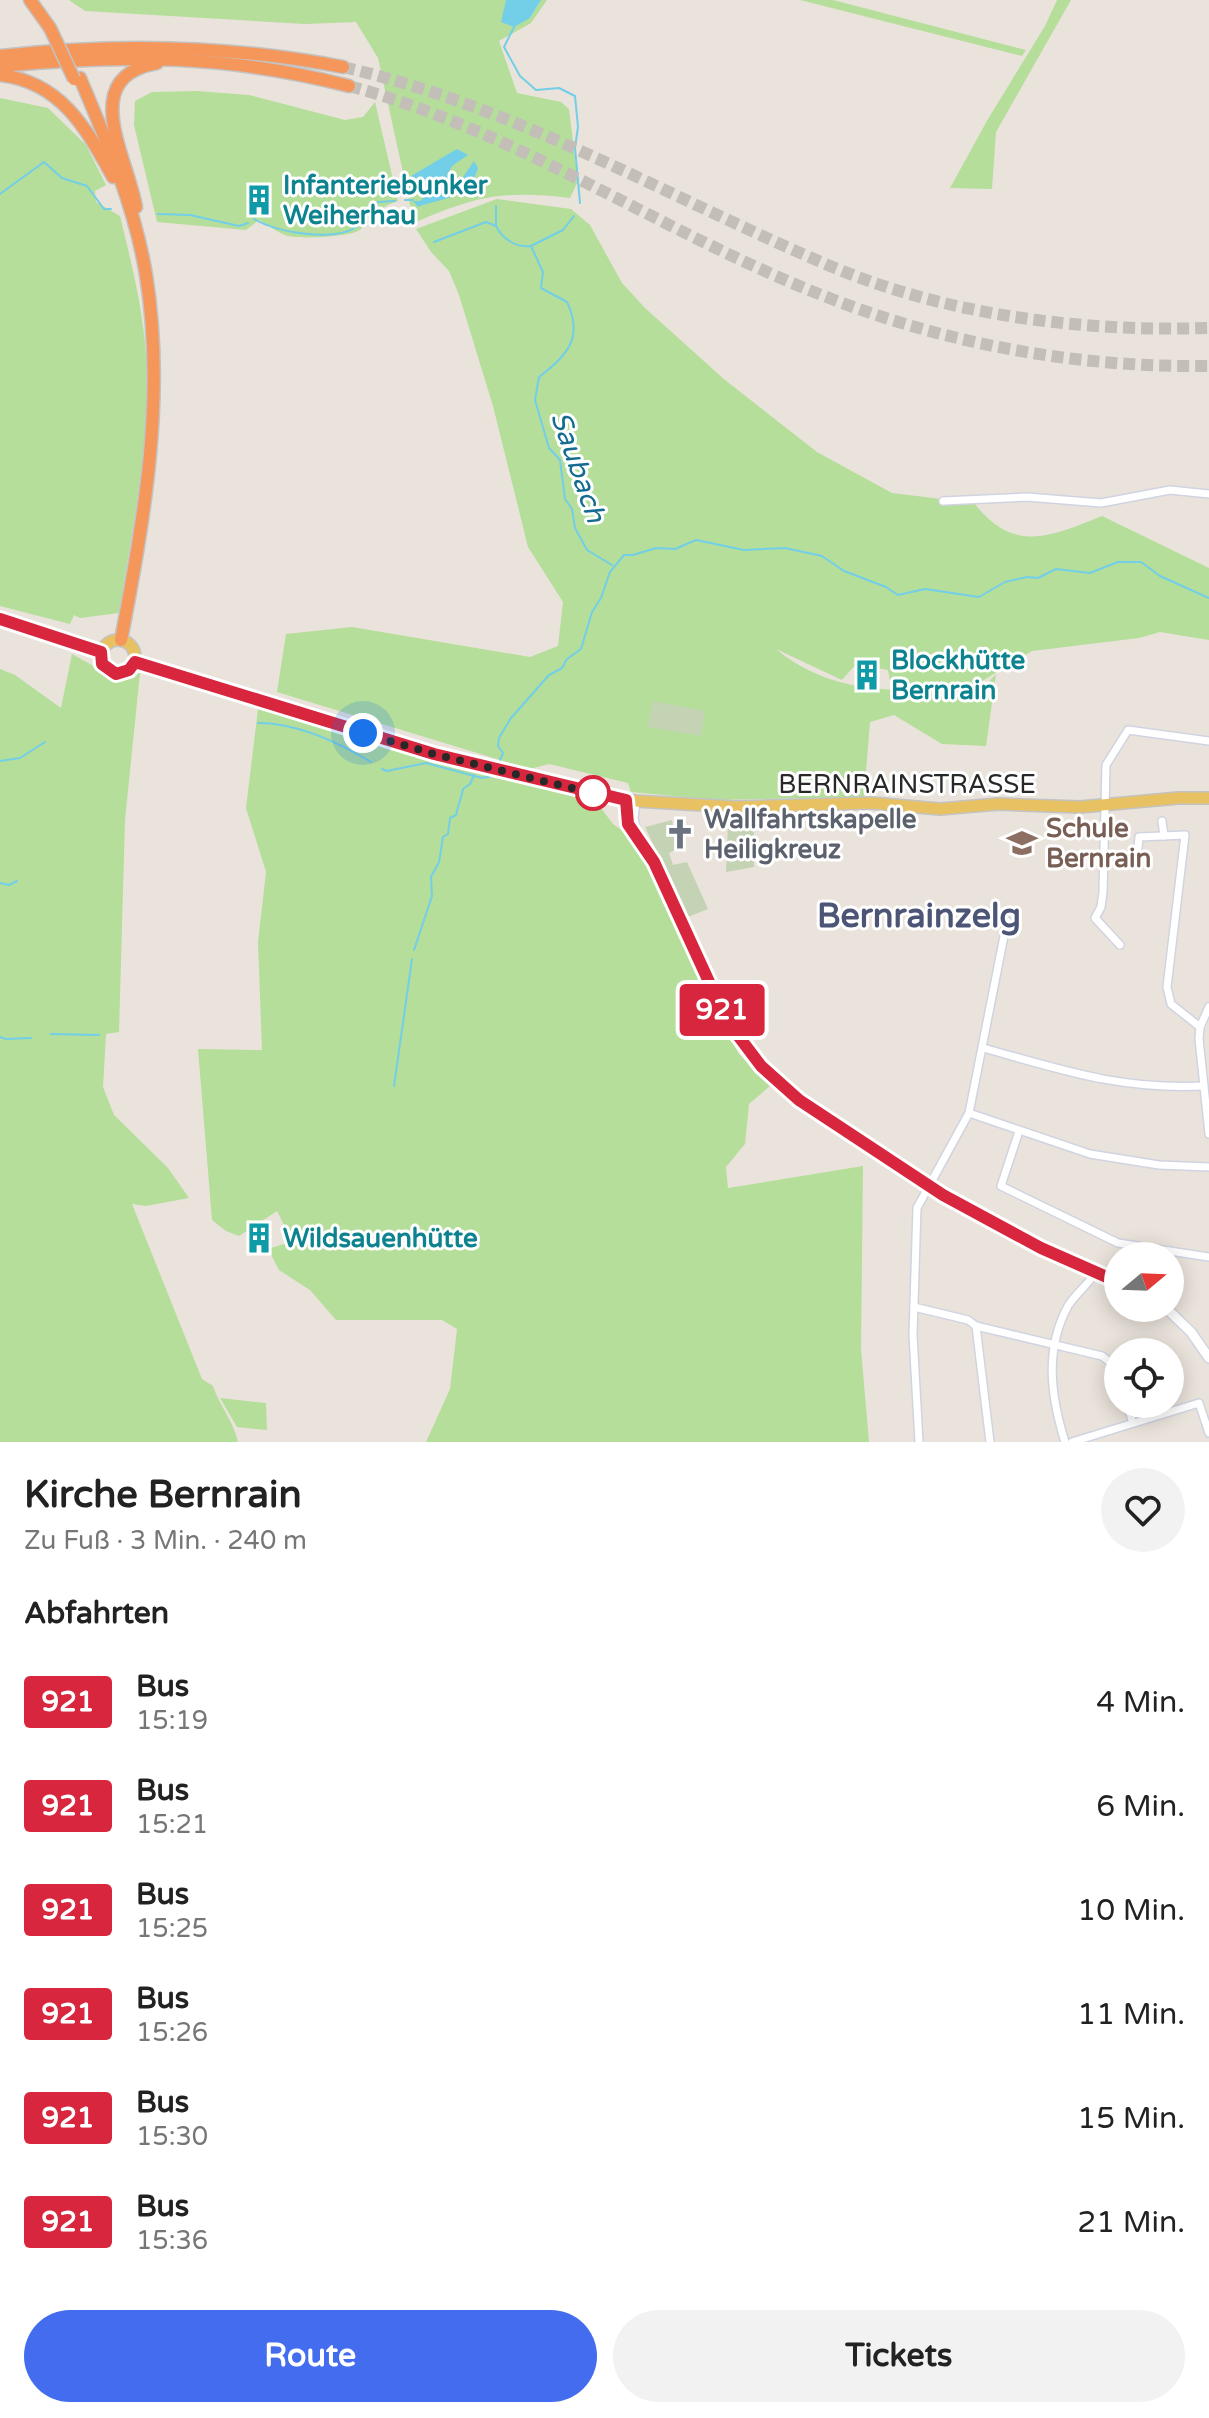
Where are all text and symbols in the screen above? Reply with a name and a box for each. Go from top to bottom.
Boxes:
place label: Infanteriebunker Weiherhau [283,170,489,231]
building icon: Infanteriebunker Weiherhau [242,183,276,217]
water label: Saubach [543,407,613,528]
place label: Blockhütte Bernrain [891,645,1025,706]
building icon: Blockhütte Bernrain [850,658,884,692]
your location [343,713,383,753]
street label: BERNRAINSTRASSE [778,769,1036,800]
unlabelled marker [576,776,610,810]
place label: Wallfahrtskapelle Heiligkreuz [704,804,917,865]
place label: Schule Bernrain [1046,813,1151,874]
church icon: Wallfahrtskapelle Heiligkreuz [663,817,697,851]
school or university icon: Schule Bernrain [1005,826,1039,860]
district label: Bernrainzelg [817,896,1021,937]
line badge: 921 [676,984,768,1036]
text: 921 [696,993,748,1027]
building icon: Wildsauenhütte [242,1221,276,1255]
place label: Wildsauenhütte [283,1223,478,1254]
north arrow [1104,1242,1184,1322]
map controls [1104,1242,1184,1418]
button: locate [1104,1338,1184,1418]
button: heart [1101,1468,1185,1552]
text: Kirche Bernrain [24,1472,302,1518]
text: Zu Fuß · 3 Min. · 240 m [24,1525,307,1556]
text: Abfahrten [24,1595,169,1632]
text: Bus [136,1668,189,1705]
text: 4 Min. [1096,1684,1185,1721]
text: 921 [42,1685,94,1719]
text: 15:19 [136,1705,208,1736]
text: Bus [136,1772,189,1809]
text: 6 Min. [1096,1788,1185,1825]
text: 921 [42,1789,94,1823]
text: 15:21 [136,1809,208,1840]
text: Bus [136,1876,189,1913]
text: 10 Min. [1077,1892,1185,1929]
text: 921 [42,1893,94,1927]
text: 15:25 [136,1913,208,1944]
text: Bus [136,1980,189,2017]
text: 11 Min. [1077,1996,1185,2033]
text: 921 [42,1997,94,2031]
text: 15:26 [136,2017,208,2048]
text: Bus [136,2084,189,2121]
text: 15 Min. [1077,2100,1185,2137]
text: 921 [42,2101,94,2135]
text: 15:30 [136,2121,208,2152]
text: Bus [136,2188,189,2225]
text: 21 Min. [1077,2204,1185,2241]
text: 921 [42,2205,94,2239]
text: 15:36 [136,2225,208,2256]
button: Route [24,2310,597,2402]
button: Tickets [613,2310,1185,2402]

